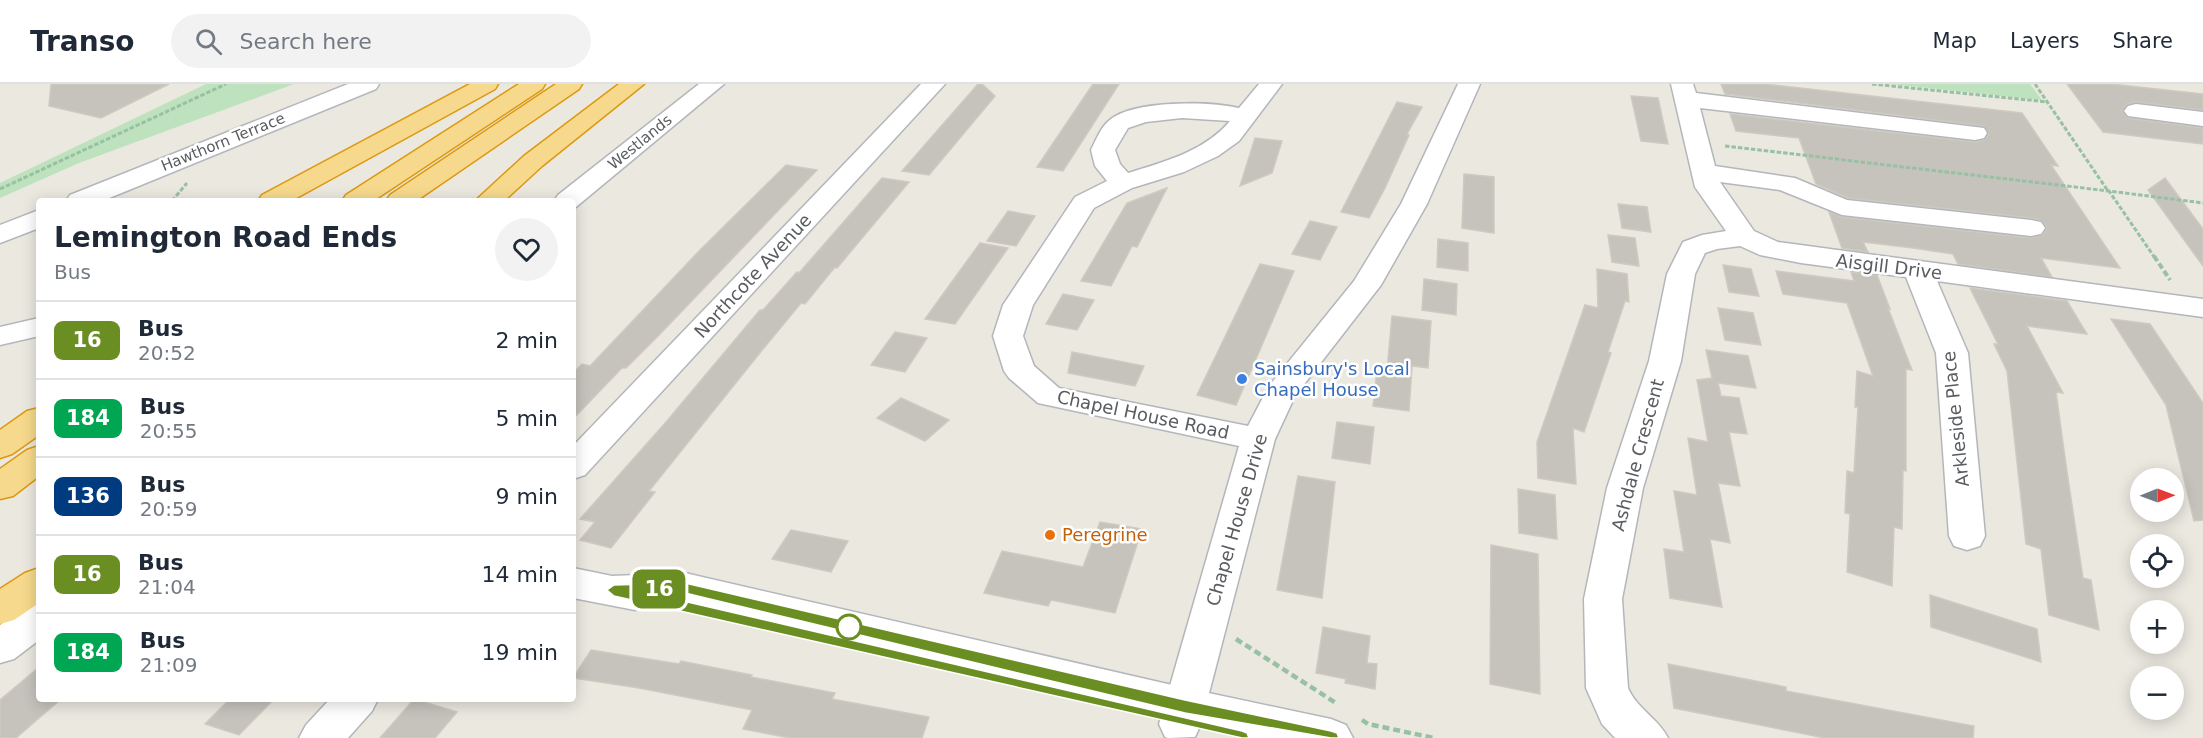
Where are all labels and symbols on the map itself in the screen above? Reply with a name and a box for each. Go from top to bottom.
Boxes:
street label: Hawthorn Terrace [158,109,288,175]
street label: Westlands [604,111,676,173]
street label: Northcote Avenue [690,209,816,342]
street label: Aisgill Drive [1835,250,1943,283]
street label: Arkleside Place [1938,350,1973,488]
place label: Sainsbury's Local Chapel House [1254,358,1410,400]
marker: Sainsbury's Local Chapel House [1235,372,1249,386]
street label: Ashdale Crescent [1607,376,1668,533]
street label: Chapel House Road [1055,386,1231,443]
street label: Chapel House Drive [1202,431,1271,608]
north arrow [2130,468,2184,522]
place label: Peregrine [1062,524,1148,545]
marker: Peregrine [1043,528,1057,542]
line badge: 16 [632,570,686,608]
unlabelled marker [836,614,862,640]

